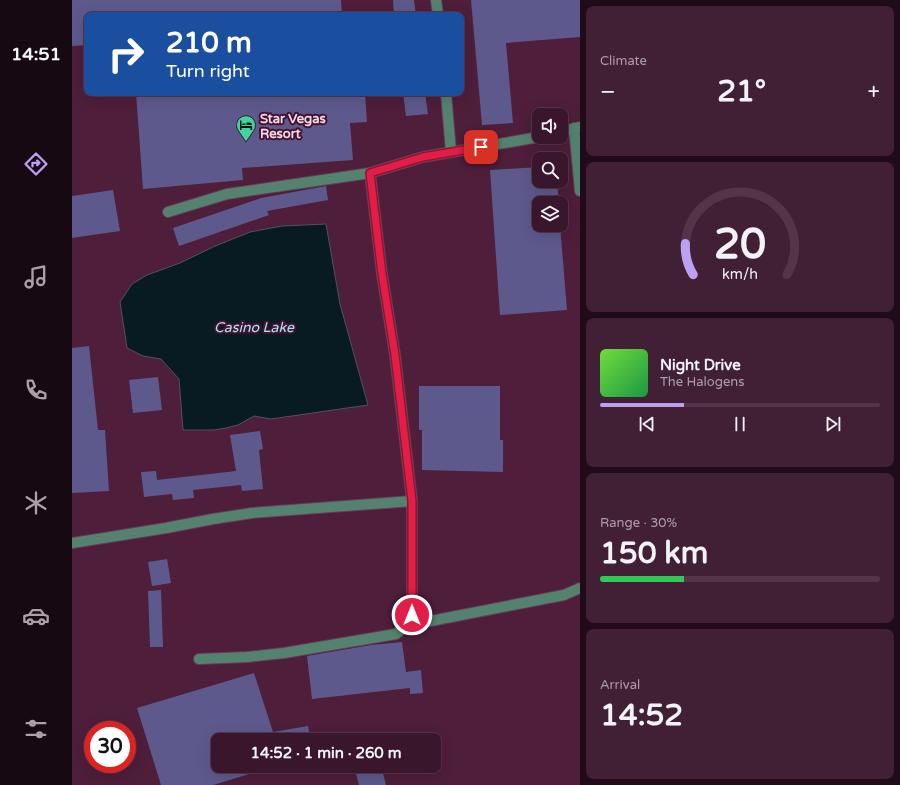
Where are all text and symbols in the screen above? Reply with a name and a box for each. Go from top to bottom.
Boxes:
text: 210 m [166,26,252,60]
icon: right [100,28,152,80]
text: 14:51 [11,43,61,65]
text: Climate [600,53,647,69]
text: Turn right [166,60,250,82]
text: 21° [717,73,766,110]
text: − [600,79,616,105]
text: + [868,79,880,105]
map controls [532,108,568,232]
button: sound [532,108,568,144]
place label: Star Vegas Resort [260,111,326,142]
hotel icon: Star Vegas Resort [235,114,257,142]
pin [464,130,498,164]
icon: arrive [470,136,492,158]
icon: directions [22,150,50,178]
button: search [532,152,568,188]
button: layers [532,196,568,232]
text: 20 [714,219,766,269]
icon: music [22,263,50,291]
text: km/h [722,265,758,282]
water label: Casino Lake [214,319,295,336]
text: Night Drive [660,356,741,374]
text: The Halogens [660,374,744,390]
icon: phone [22,376,50,404]
icon: previous [636,413,658,435]
icon: pause [729,413,751,435]
icon: next [822,413,844,435]
icon: climate [22,489,50,517]
text: Range · 30% [600,515,677,531]
text: 150 km [600,535,708,572]
position arrow [391,594,433,636]
icon: car [22,602,50,630]
text: Arrival [600,677,640,693]
text: 14:52 [600,697,683,734]
icon: filters [22,715,50,743]
speed limit sign: 30 [84,721,136,773]
text: 14:52 · 1 min · 260 m [251,744,401,762]

